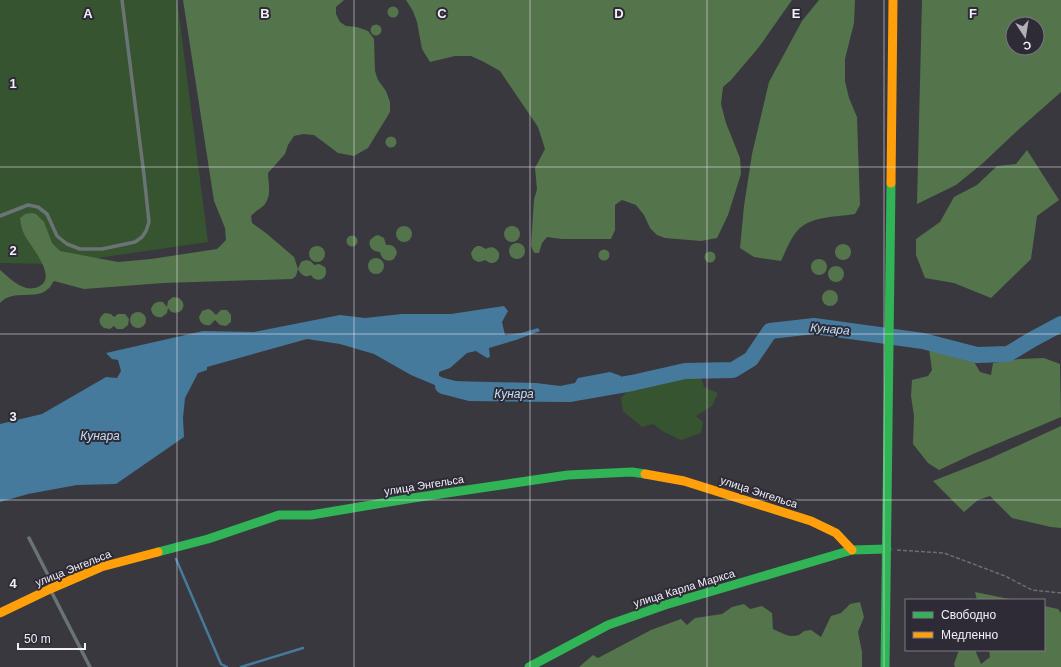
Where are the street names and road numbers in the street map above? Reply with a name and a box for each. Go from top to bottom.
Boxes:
street label: улица Энгельса [383,473,466,497]
street label: улица Энгельса [719,474,800,510]
street label: улица Энгельса [33,547,113,589]
street label: улица Карла Маркса [632,567,737,609]

